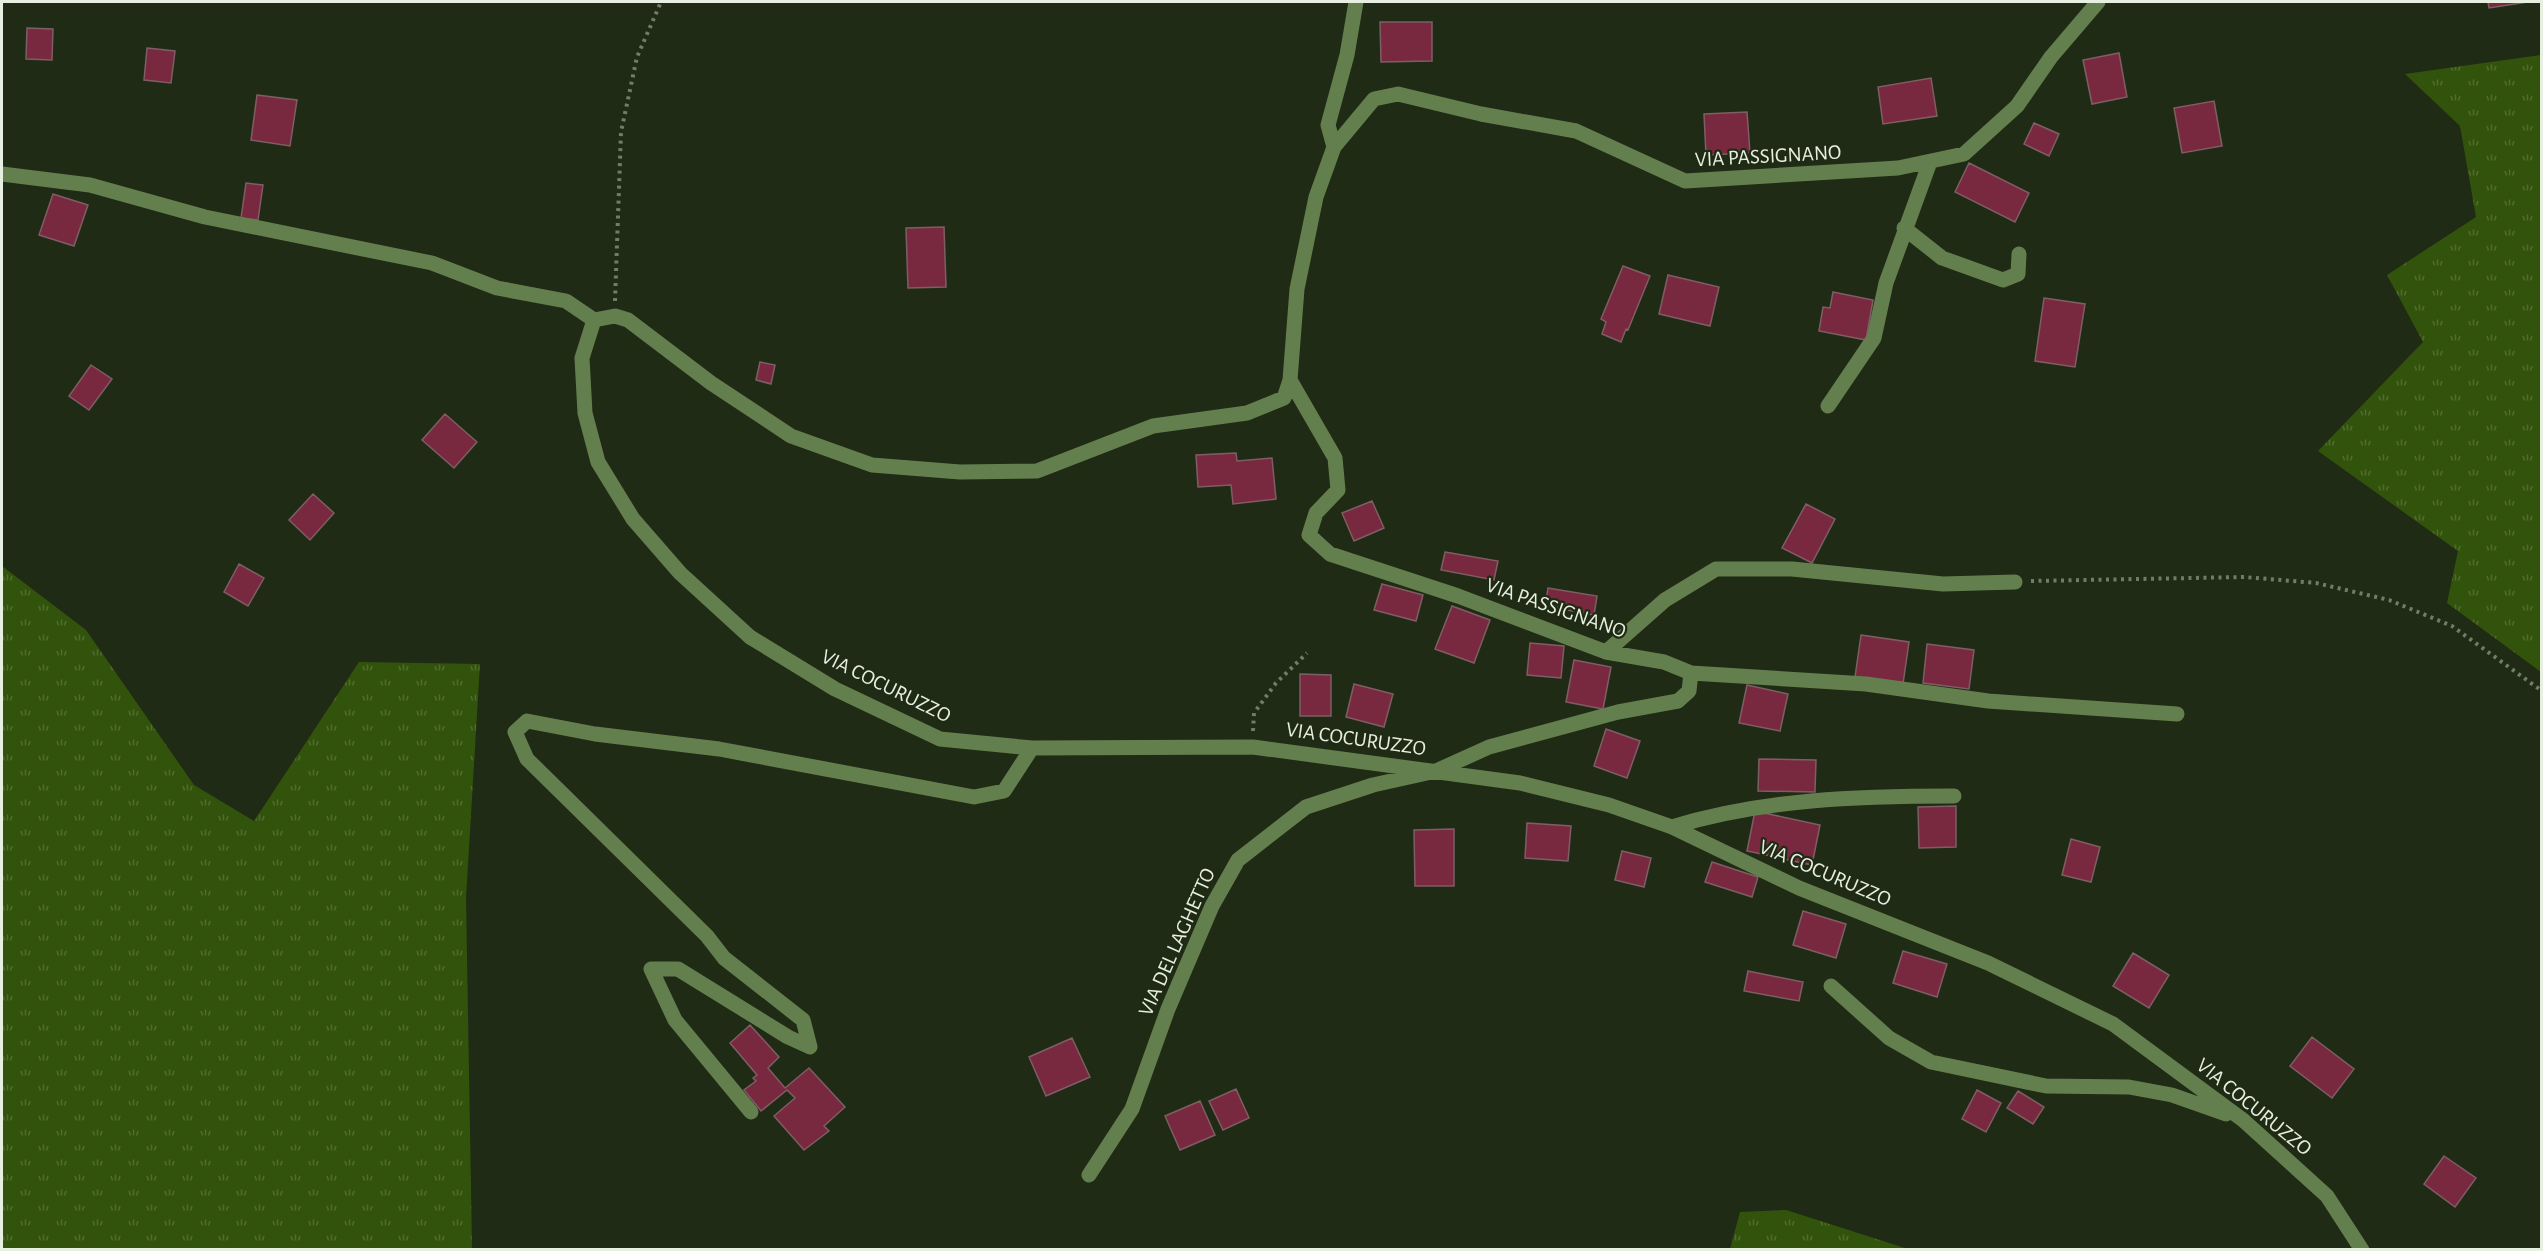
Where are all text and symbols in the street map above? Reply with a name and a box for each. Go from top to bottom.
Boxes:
street label: VIA PASSIGNANO [1694,142,1842,170]
street label: VIA PASSIGNANO [1483,574,1629,642]
street label: VIA COCURUZZO [818,646,954,726]
street label: VIA COCURUZZO [1285,719,1427,759]
street label: VIA COCURUZZO [1756,836,1894,910]
street label: VIA DEL LAGHETTO [1135,865,1219,1019]
street label: VIA COCURUZZO [2192,1054,2316,1160]

